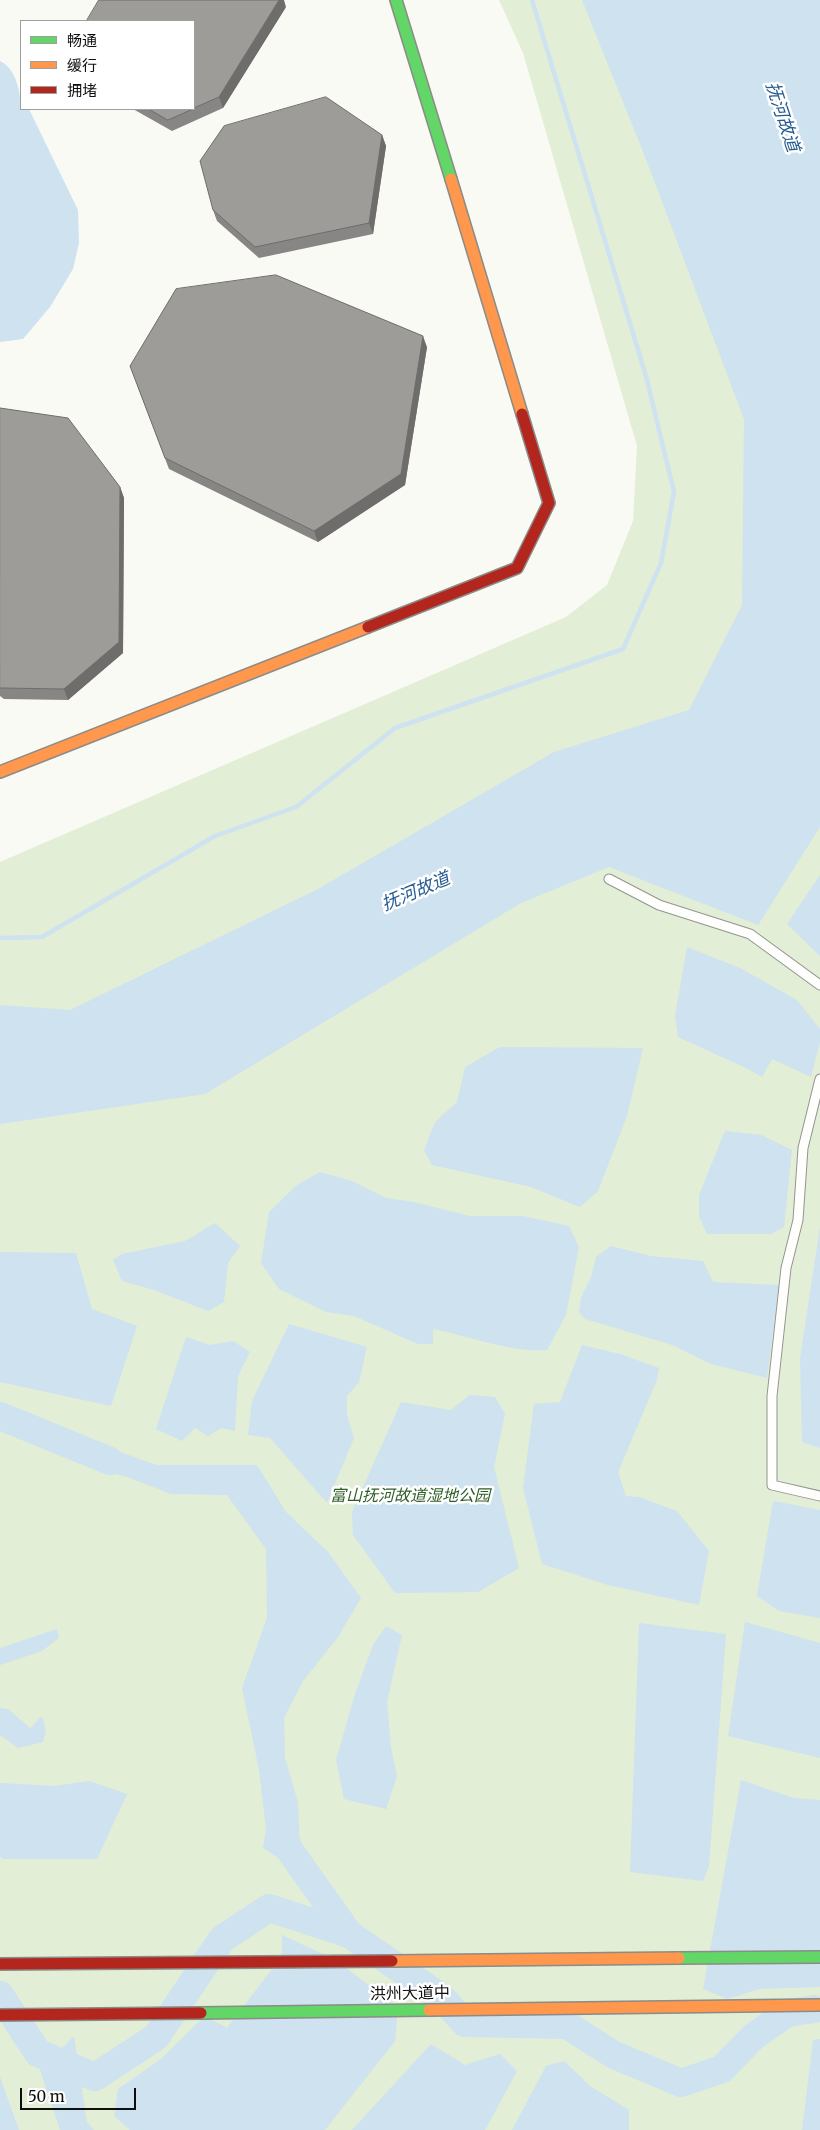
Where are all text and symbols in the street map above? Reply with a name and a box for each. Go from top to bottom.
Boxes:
legend [20,20,195,110]
text: 畅通 [67,31,97,50]
text: 缓行 [67,56,97,75]
water label: 抚河故道 [761,79,803,155]
text: 拥堵 [67,81,97,100]
water label: 抚河故道 [379,868,453,916]
park label: 富山抚河故道湿地公园 [330,1486,490,1506]
street label: 洪州大道中 [370,1984,450,2004]
scale bar [22,2078,139,2110]
text: 50 m [28,2087,65,2106]

